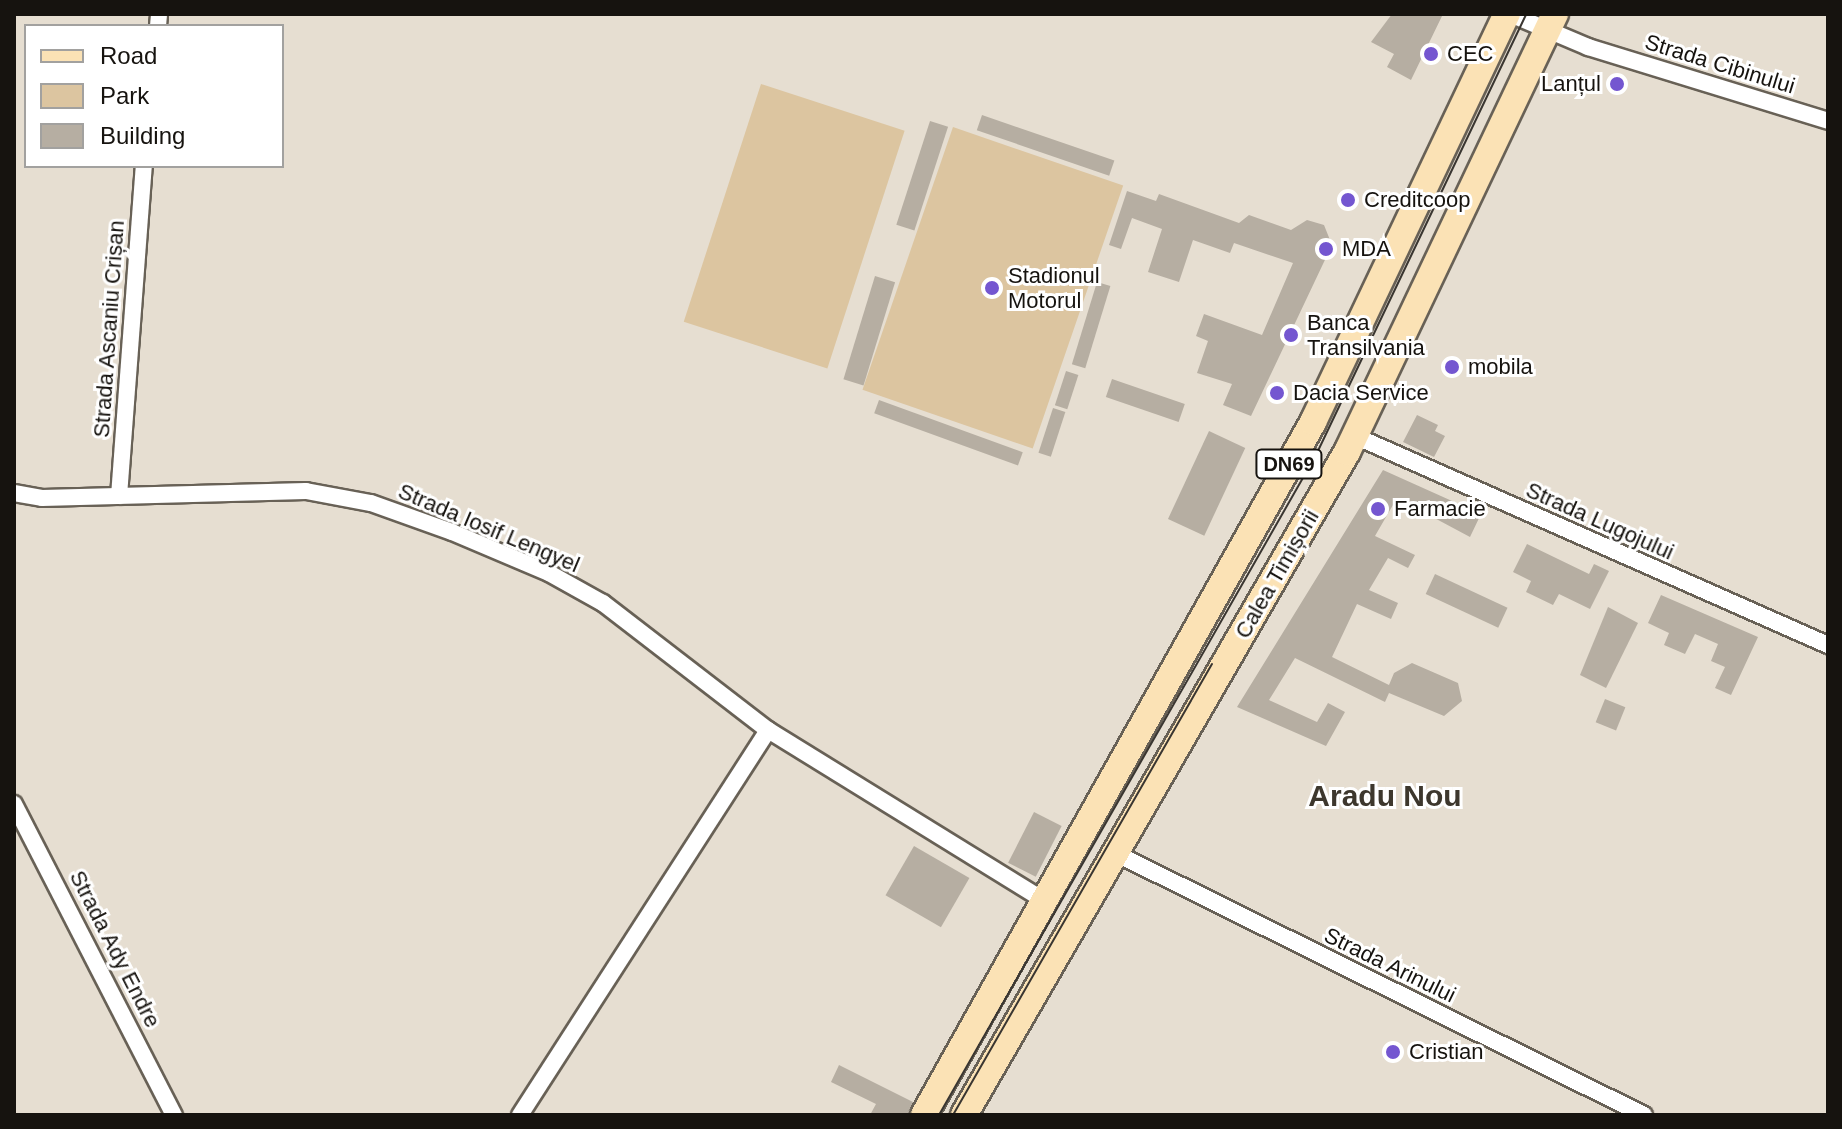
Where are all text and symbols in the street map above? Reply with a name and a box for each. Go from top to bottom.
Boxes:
legend [24,24,284,168]
street label: Strada Cibinului [1642,29,1798,99]
place label: CEC [1447,41,1493,67]
text: Road [100,42,157,69]
marker: CEC [1422,45,1440,63]
place label: Lanțul [1541,71,1601,97]
marker: Lanțul [1608,75,1626,93]
text: Park [100,82,149,109]
text: Building [100,122,185,149]
place label: Creditcoop [1364,187,1470,213]
marker: Creditcoop [1339,191,1357,209]
street label: Strada Ascaniu Crișan [88,219,130,439]
place label: MDA [1342,236,1391,262]
marker: MDA [1317,240,1335,258]
place label: Stadionul Motorul [1008,262,1100,314]
marker: Stadionul Motorul [983,279,1001,297]
place label: Banca Transilvania [1307,309,1425,360]
marker: Banca Transilvania [1282,326,1300,344]
place label: mobila [1468,354,1533,380]
marker: mobila [1443,358,1461,376]
place label: Dacia Service [1293,380,1429,406]
marker: Dacia Service [1268,384,1286,402]
road number: DN69 [1255,448,1323,480]
street label: Strada Lugojului [1522,477,1678,565]
street label: Strada Iosif Lengyel [394,478,584,578]
place label: Farmacie [1394,496,1486,522]
marker: Farmacie [1369,500,1387,518]
street label: Calea Timișorii [1229,505,1325,643]
district label: Aradu Nou [1308,778,1462,814]
street label: Strada Ady Endre [64,866,166,1032]
street label: Strada Arinului [1319,922,1461,1008]
place label: Cristian [1409,1039,1484,1065]
marker: Cristian [1384,1043,1402,1061]

